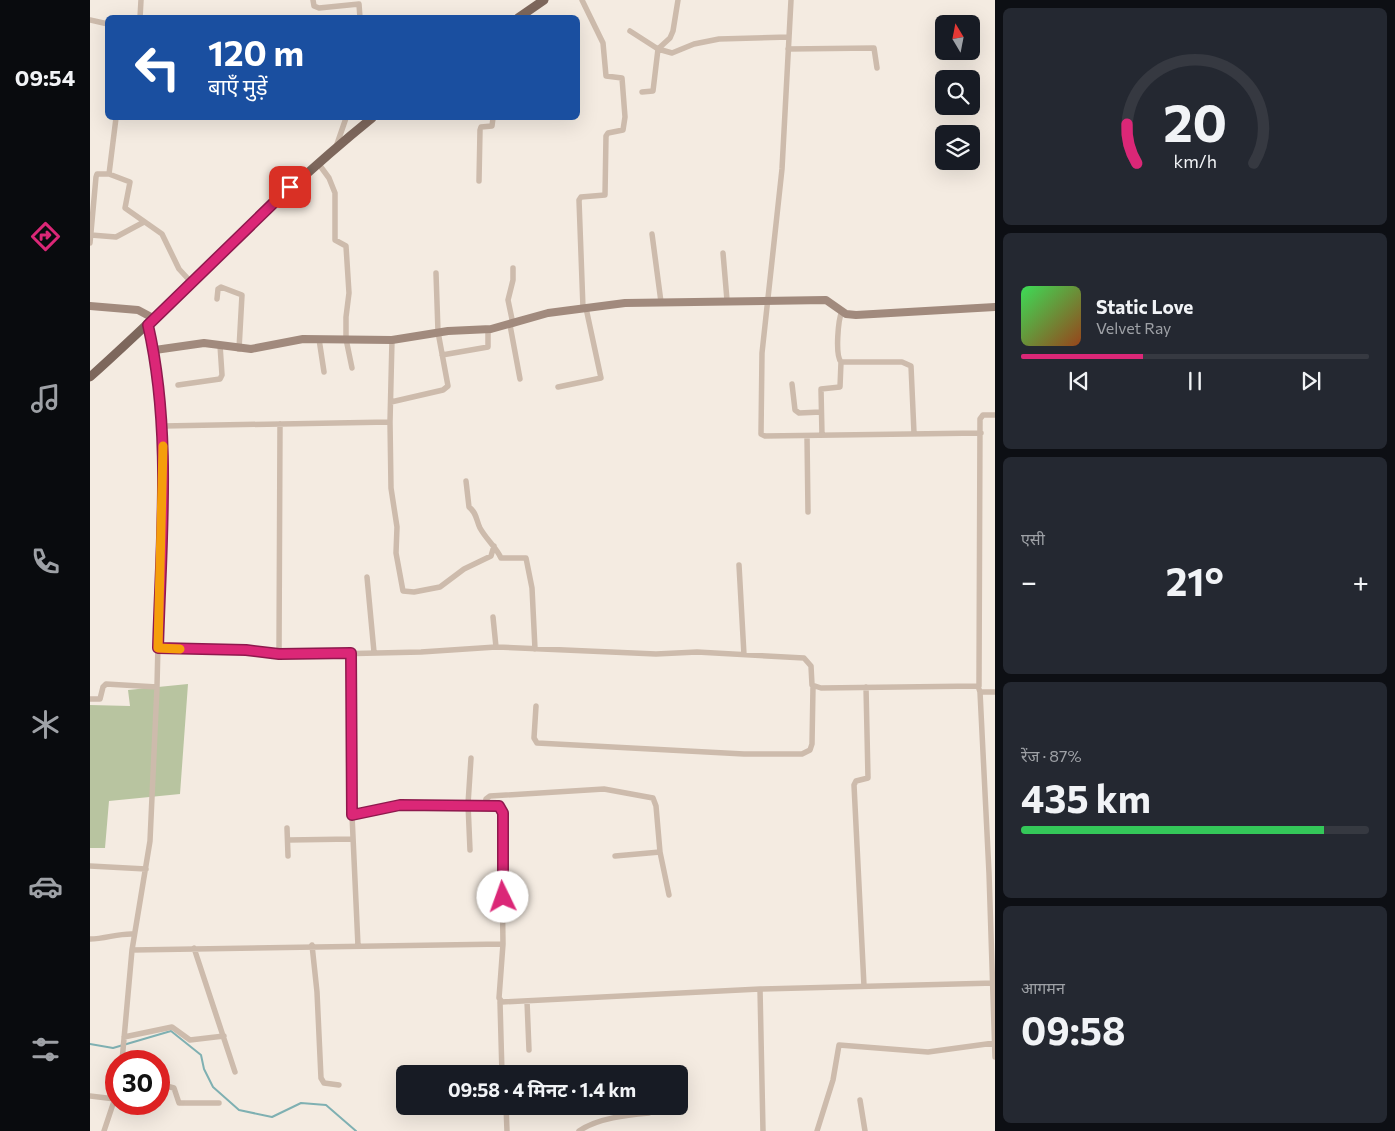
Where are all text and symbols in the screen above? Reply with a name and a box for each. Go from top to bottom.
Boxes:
north arrow [935,15,980,60]
map controls [935,15,980,170]
text: 120 m [208,30,304,73]
icon: left [125,35,190,100]
text: 09:54 [15,64,75,91]
button: search [935,70,980,115]
text: बाएँ मुड़ें [208,73,268,100]
text: 20 [1163,89,1227,153]
button: layers [935,125,980,170]
text: km/h [1173,150,1217,172]
pin [269,166,311,208]
icon: arrive [276,173,304,201]
icon: directions [28,219,63,254]
text: Static Love [1096,295,1193,318]
text: Velvet Ray [1096,318,1171,337]
icon: previous [1065,367,1093,395]
icon: pause [1181,367,1209,395]
icon: next [1297,367,1325,395]
icon: music [28,381,63,416]
text: एसी [1021,529,1045,548]
icon: phone [28,544,63,579]
text: 21° [1166,557,1224,604]
text: − [1021,564,1037,598]
text: + [1353,564,1369,598]
icon: climate [28,707,63,742]
text: रेंज · 87% [1021,746,1082,765]
text: 435 km [1021,774,1151,821]
icon: car [28,869,63,904]
position arrow [476,870,528,922]
text: आगमन [1021,978,1065,997]
text: 09:58 [1021,1006,1125,1053]
icon: filters [28,1032,63,1067]
speed limit sign: 30 [105,1050,170,1115]
text: 09:58 · 4 मिनट · 1.4 km [448,1078,636,1101]

